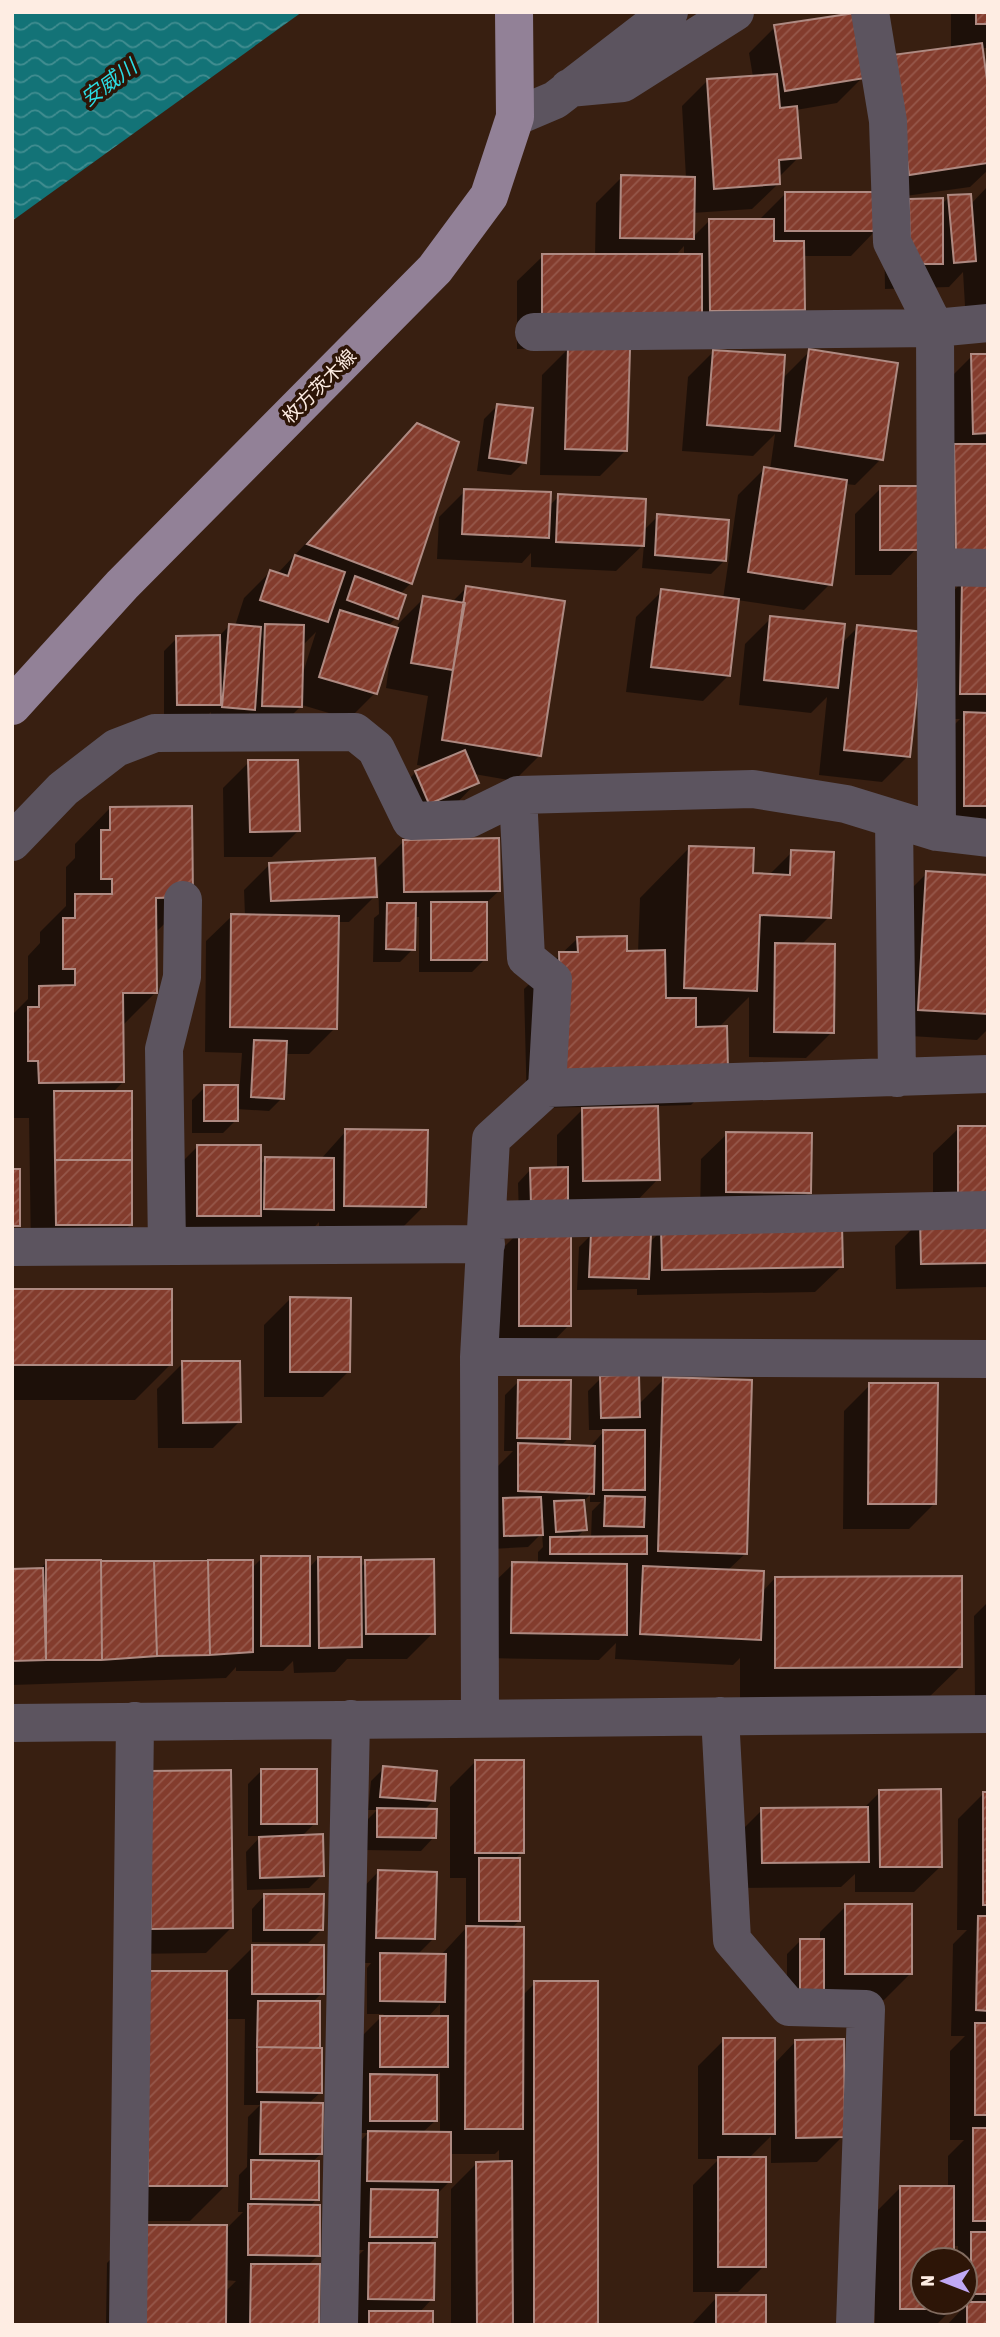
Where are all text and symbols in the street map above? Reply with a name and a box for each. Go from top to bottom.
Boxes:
water label: 安威川 [76,53,143,110]
street label: 枚方茨木線 [278,345,360,427]
north arrow [909,2246,979,2316]
text: N [916,2275,938,2287]

